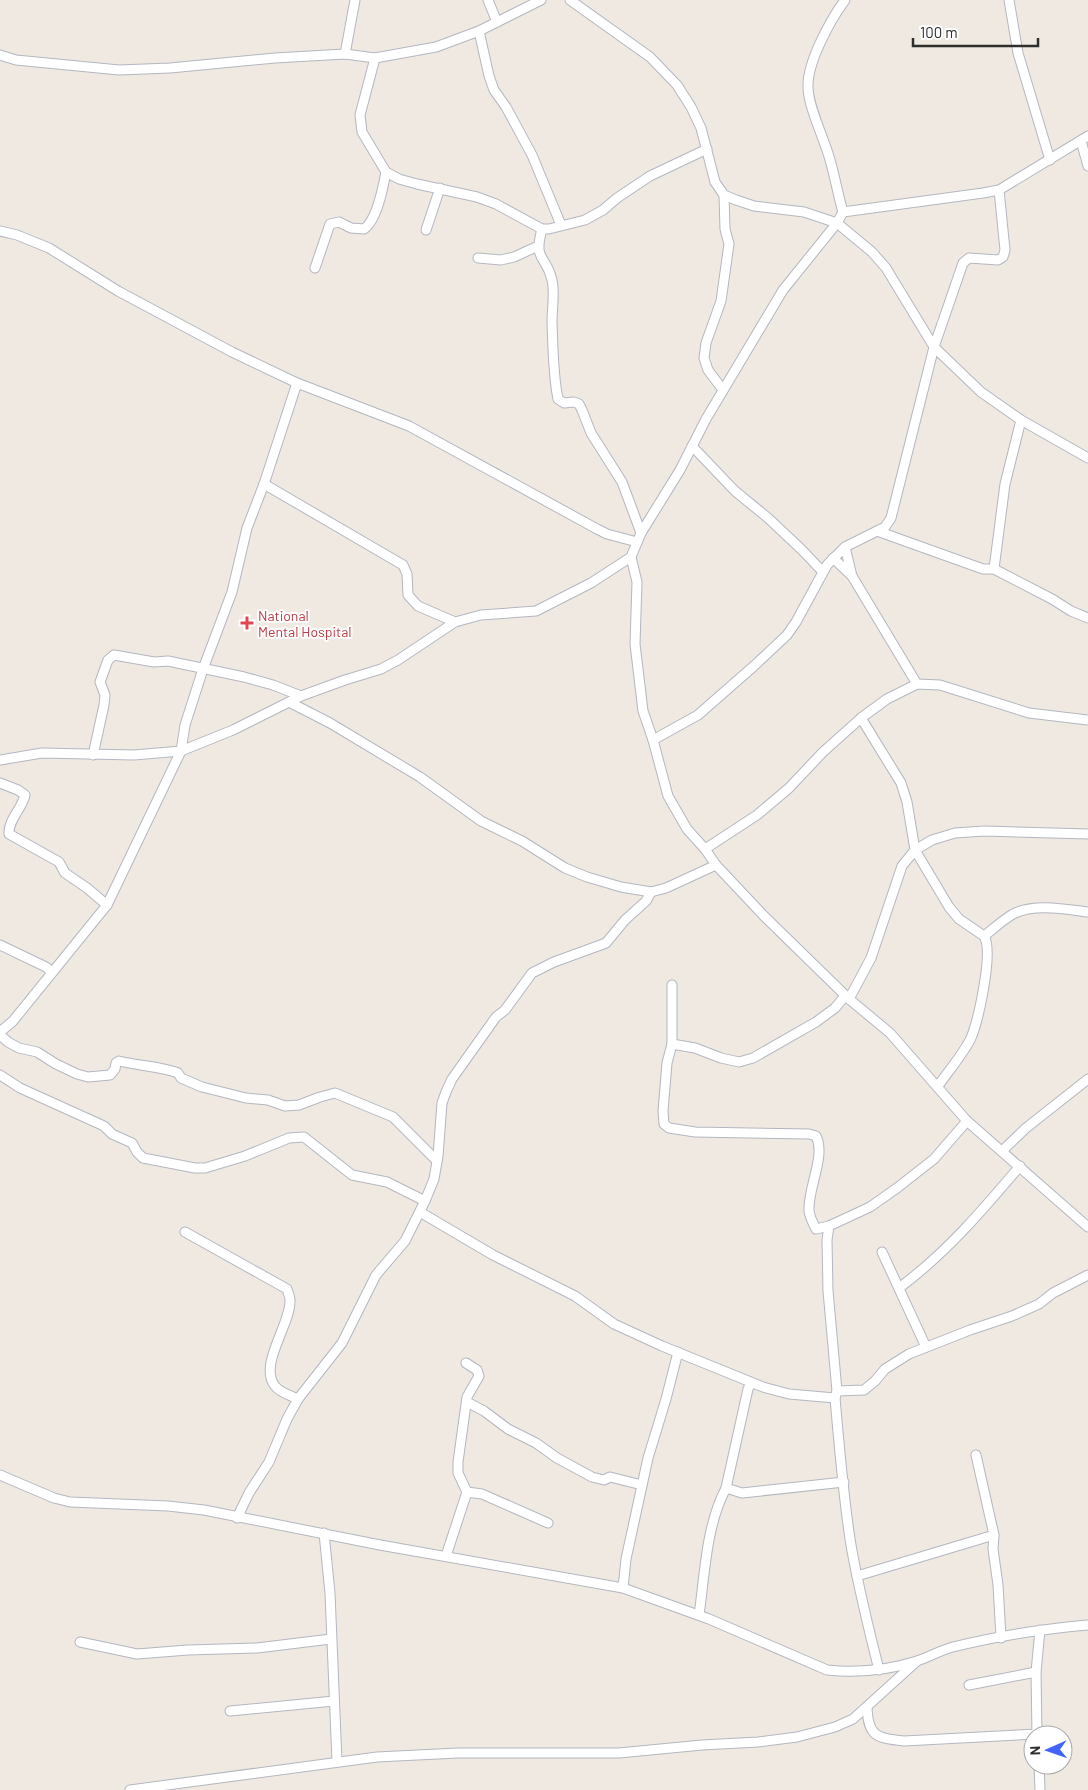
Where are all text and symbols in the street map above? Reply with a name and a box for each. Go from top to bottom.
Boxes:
scale bar [913,15,1038,47]
text: 100 m [920,23,958,41]
place label: National Mental Hospital [258,607,352,640]
marker: National Mental Hospital [240,616,254,630]
north arrow [1023,1725,1073,1775]
text: N [1026,1746,1043,1755]

